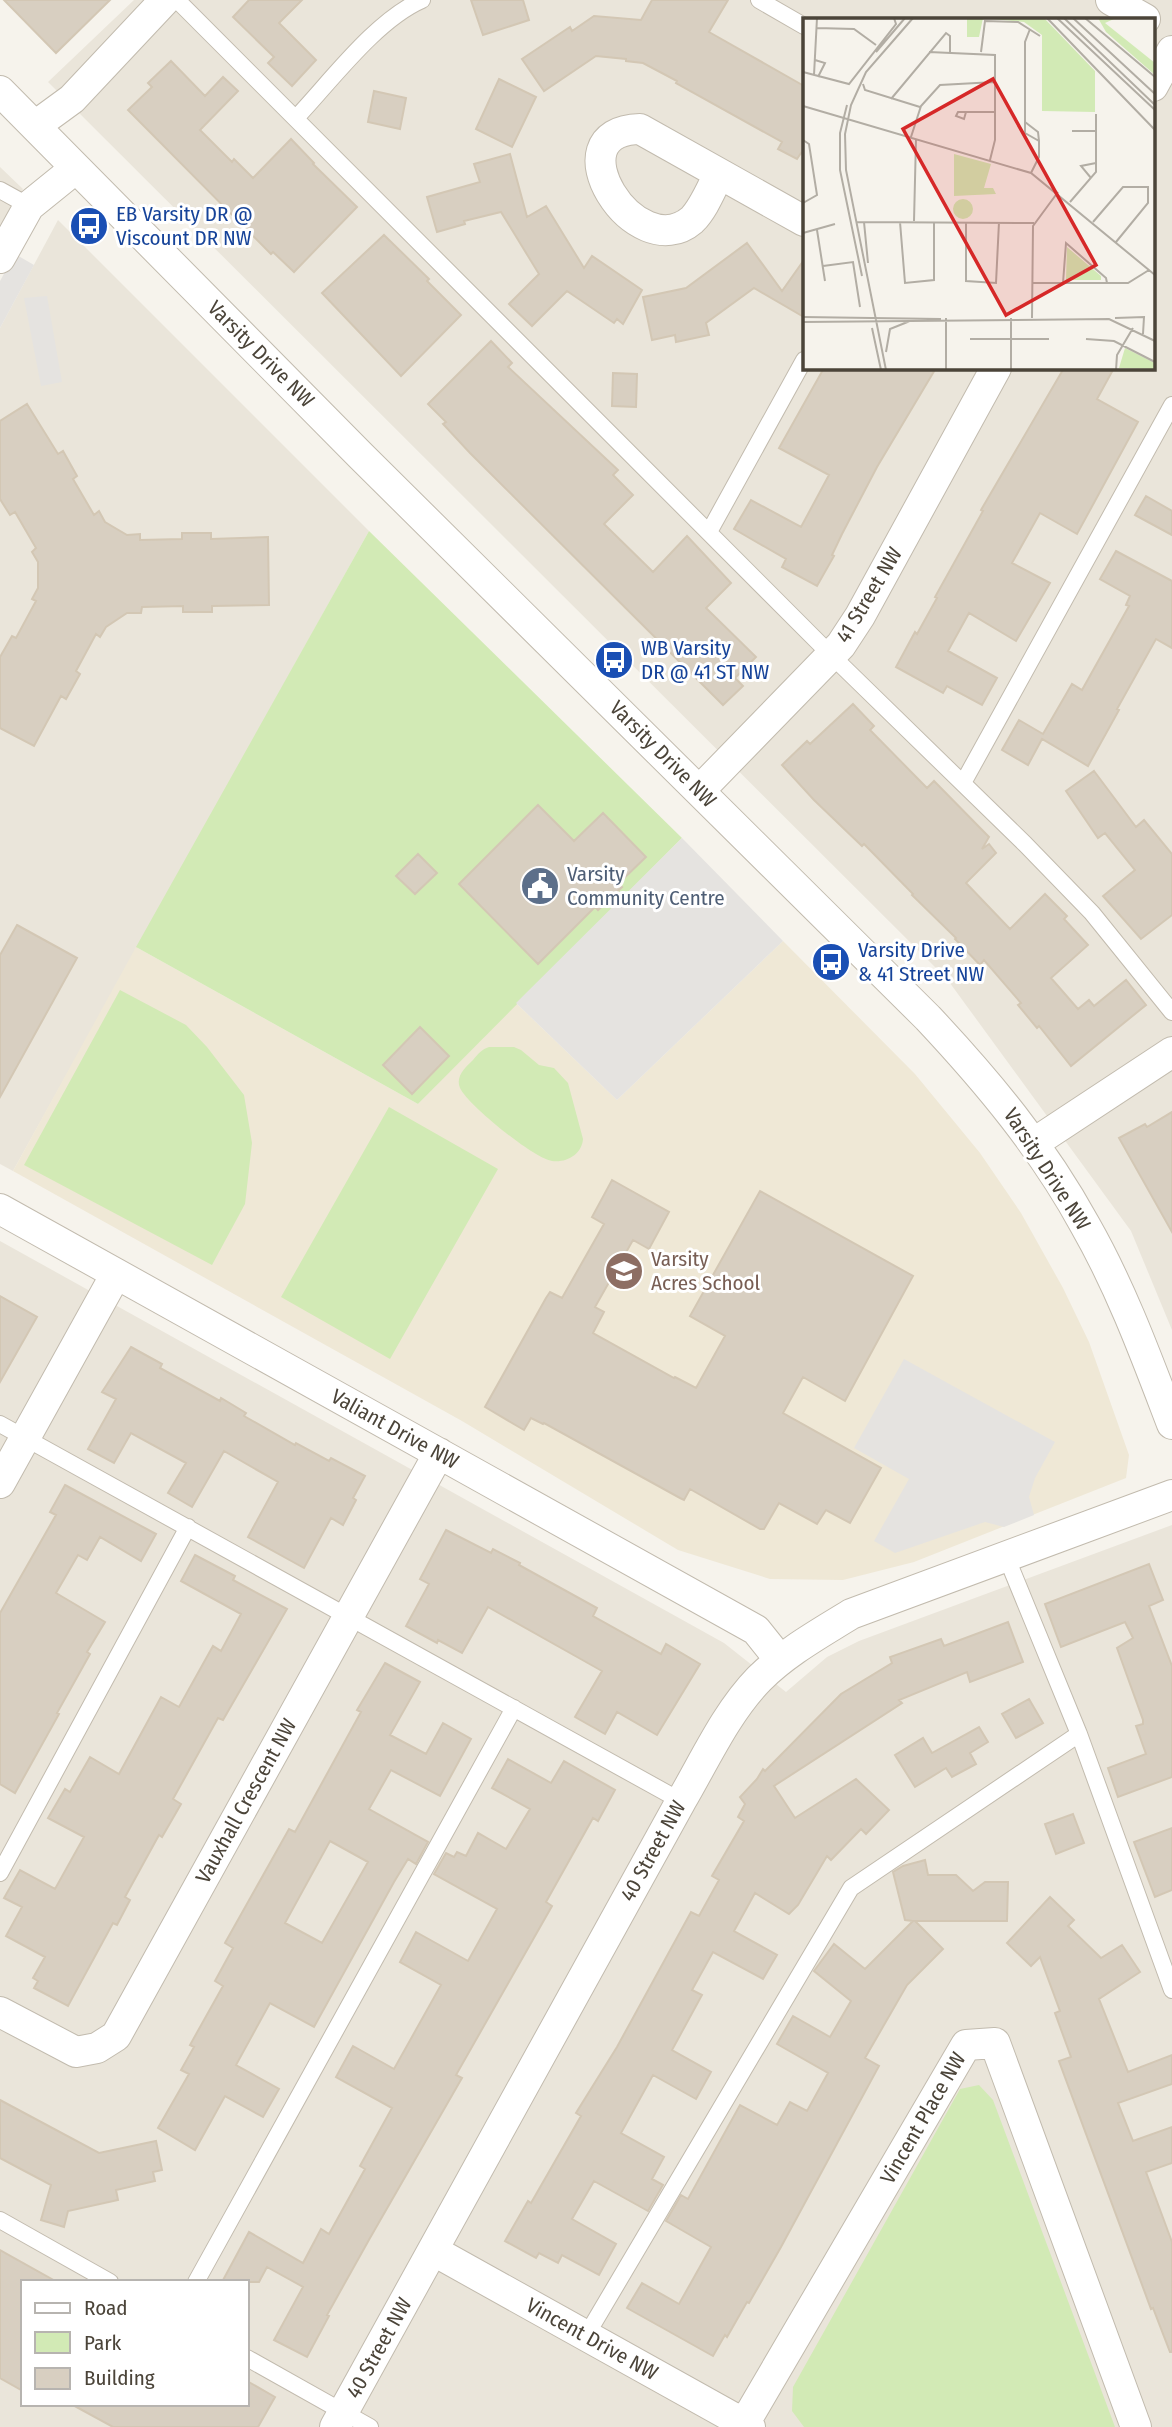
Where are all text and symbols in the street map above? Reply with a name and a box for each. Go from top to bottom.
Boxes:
inset map [803,18,1154,369]
place label: EB Varsity DR @ Viscount DR NW [116,201,253,251]
bus stop icon: EB Varsity DR @ Viscount DR NW [68,205,110,247]
street label: Varsity Drive NW [202,295,320,413]
street label: 41 Street NW [830,542,908,648]
place label: WB Varsity DR @ 41 ST NW [641,635,769,685]
bus stop icon: WB Varsity DR @ 41 ST NW [593,639,635,681]
street label: Varsity Drive NW [604,695,722,813]
place label: Varsity Community Centre [567,861,725,911]
public building icon: Varsity Community Centre [519,865,561,907]
place label: Varsity Drive & 41 Street NW [858,937,984,987]
bus stop icon: Varsity Drive & 41 Street NW [810,941,852,983]
street label: Varsity Drive NW [998,1103,1096,1235]
place label: Varsity Acres School [651,1246,761,1296]
school or university icon: Varsity Acres School [603,1250,645,1292]
street label: Valiant Drive NW [327,1383,464,1475]
street label: Vauxhall Crescent NW [190,1714,302,1888]
street label: 40 Street NW [615,1796,691,1906]
street label: Vincent Place NW [875,2047,971,2188]
legend [21,2280,248,2406]
street label: Vincent Drive NW [522,2292,663,2386]
street label: 40 Street NW [341,2293,417,2403]
text: Road [84,2295,128,2321]
text: Park [84,2330,122,2356]
text: Building [84,2365,155,2391]

